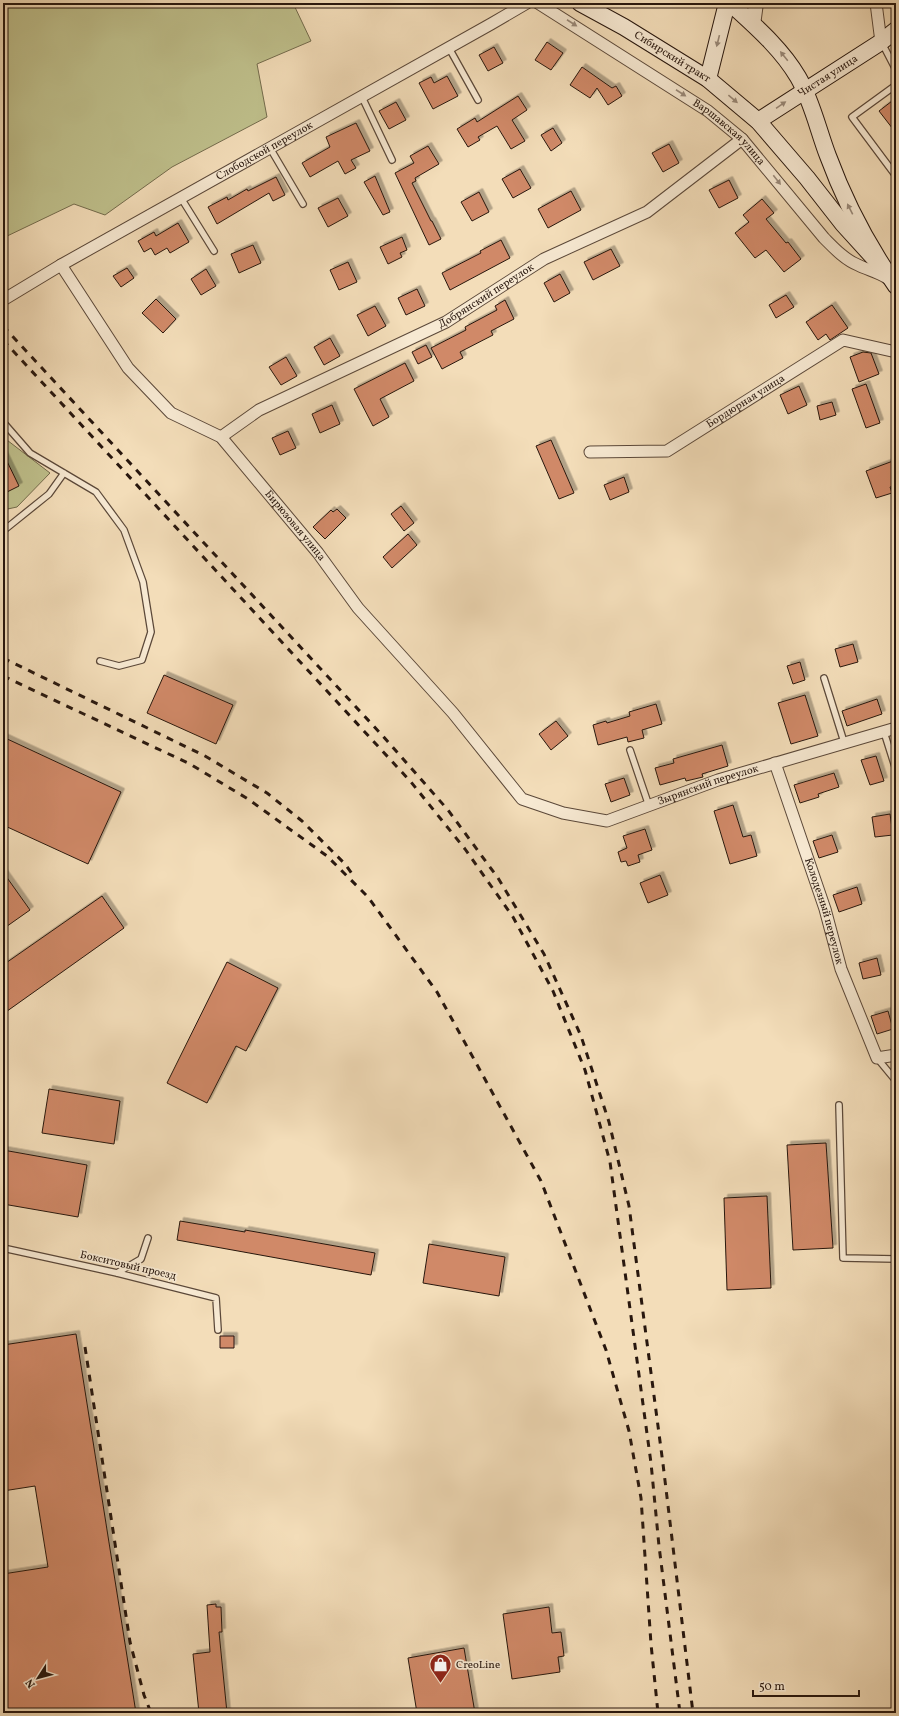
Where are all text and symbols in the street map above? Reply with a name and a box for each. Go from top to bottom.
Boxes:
one-way arrow [566,20,578,27]
street label: Сибирский тракт [631,28,714,87]
one-way arrow [715,35,721,47]
one-way arrow [779,51,788,62]
street label: Чистая улица [795,51,861,101]
one-way arrow [675,90,687,97]
one-way arrow [728,95,739,104]
street label: Варшавская улица [690,96,769,169]
one-way arrow [776,101,786,109]
street label: Слободской переулок [213,118,316,184]
one-way arrow [772,175,781,186]
one-way arrow [847,204,854,215]
street label: Добрянский переулок [436,260,537,332]
street label: Бордюрная улица [703,371,788,432]
street label: Бирюзовая улица [261,487,329,565]
street label: Зырянский переулок [656,761,760,809]
street label: Колодезный переулок [800,856,847,966]
street label: Бокситовый проезд [78,1248,178,1285]
shop icon: CreoLine [428,1652,454,1685]
north arrow [18,1658,58,1698]
place label: CreoLine [456,1658,500,1673]
scale bar [753,1672,859,1698]
text: N [23,1675,40,1691]
text: 50 m [759,1679,785,1695]

